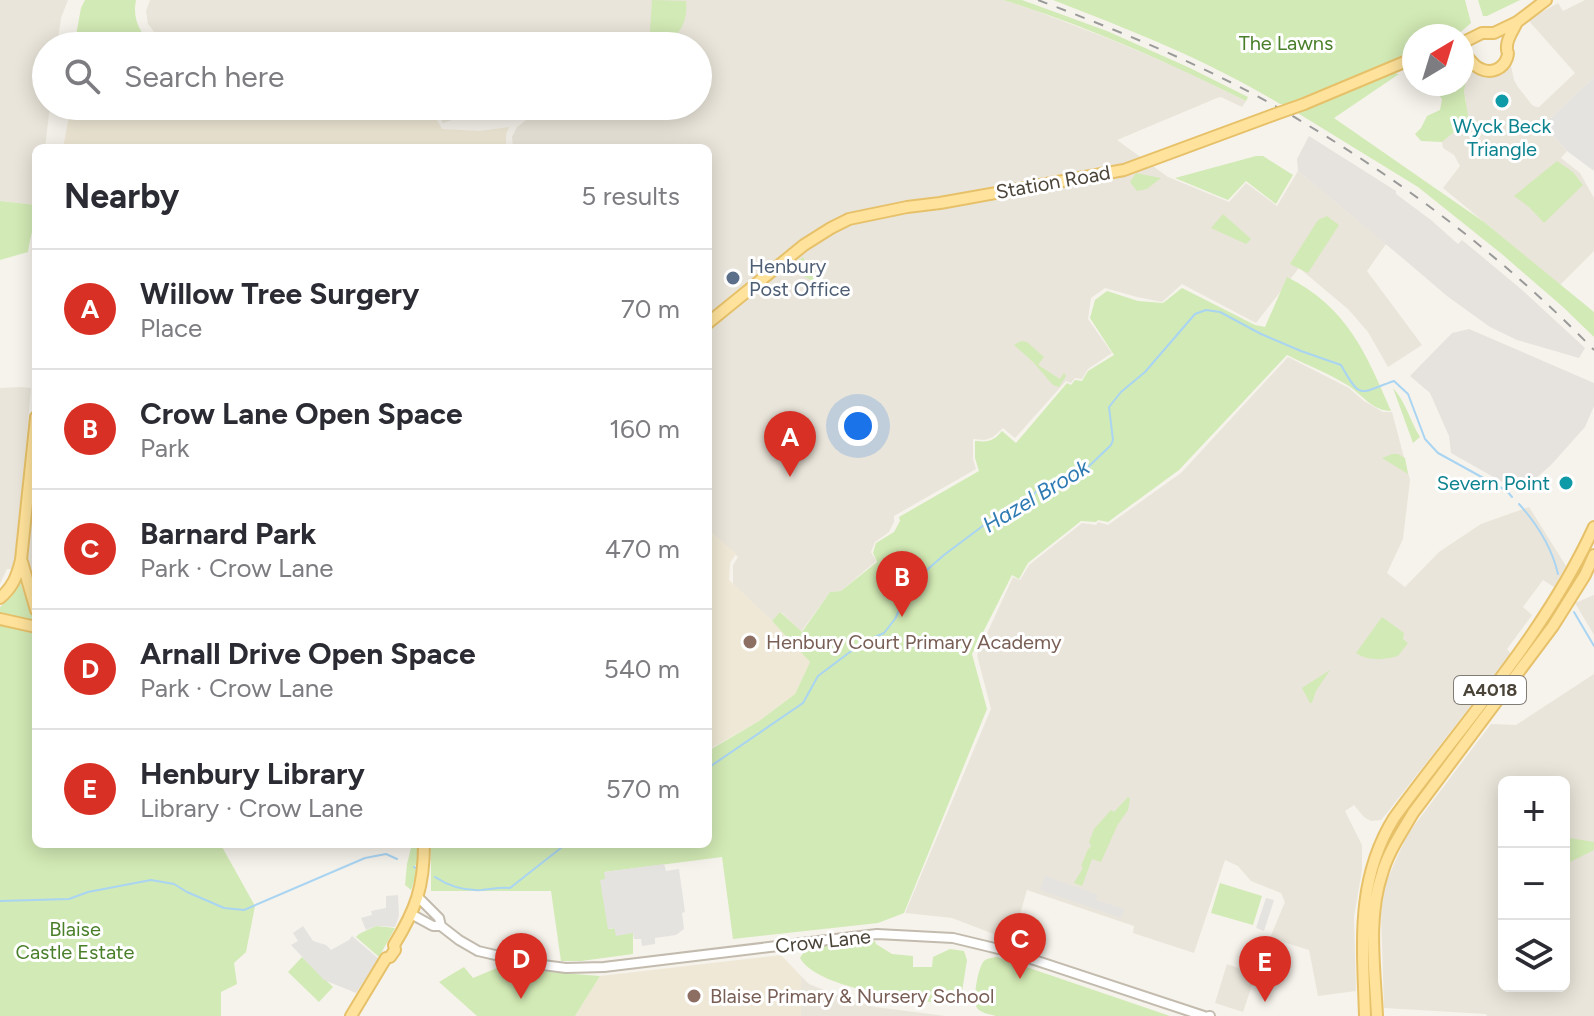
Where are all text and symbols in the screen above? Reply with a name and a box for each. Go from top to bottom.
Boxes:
north arrow [1402,24,1474,96]
park label: The Lawns [1239,31,1333,55]
search box [32,32,712,120]
icon: search [60,54,104,98]
text: Search here [124,58,284,95]
marker: Wyck Beck Triangle [1493,92,1511,110]
place label: Wyck Beck Triangle [1453,114,1552,161]
street label: Station Road [994,160,1112,204]
text: Nearby [64,176,179,217]
text: 5 results [581,180,680,212]
place label: Henbury Post Office [749,254,851,301]
marker: Henbury Post Office [724,269,742,287]
text: Willow Tree Surgery [140,275,419,312]
text: A [81,293,99,325]
text: 70 m [621,293,680,325]
text: Place [140,312,202,344]
text: Crow Lane Open Space [140,395,463,432]
your location [838,406,878,446]
pin: A [764,411,816,477]
text: B [82,413,98,445]
text: 160 m [609,413,680,445]
text: Park [140,432,189,464]
water label: Hazel Brook [978,453,1095,538]
place label: Severn Point [1437,471,1550,495]
marker: Severn Point [1557,474,1575,492]
text: Barnard Park [140,515,316,552]
text: C [81,533,99,565]
text: 470 m [605,533,680,565]
pin: B [876,551,928,617]
text: Park · Crow Lane [140,552,333,584]
place label: Henbury Court Primary Academy [766,630,1062,654]
marker: Henbury Court Primary Academy [741,633,759,651]
text: Arnall Drive Open Space [140,635,476,672]
text: D [81,653,99,685]
text: 540 m [604,653,680,685]
text: Park · Crow Lane [140,672,333,704]
road number: A4018 [1454,676,1526,704]
text: Henbury Library [140,755,365,792]
text: E [82,773,98,805]
text: 570 m [606,773,680,805]
map controls [1498,776,1570,992]
button: + [1498,776,1570,848]
text: Library · Crow Lane [140,792,363,824]
button: − [1498,848,1570,920]
pin: C [994,913,1046,979]
park label: Blaise Castle Estate [15,917,135,964]
button: layers [1498,920,1570,992]
street label: Crow Lane [774,924,872,958]
pin: D [495,933,547,999]
pin: E [1239,936,1291,1002]
place label: Blaise Primary & Nursery School [710,984,995,1008]
marker: Blaise Primary & Nursery School [685,987,703,1005]

